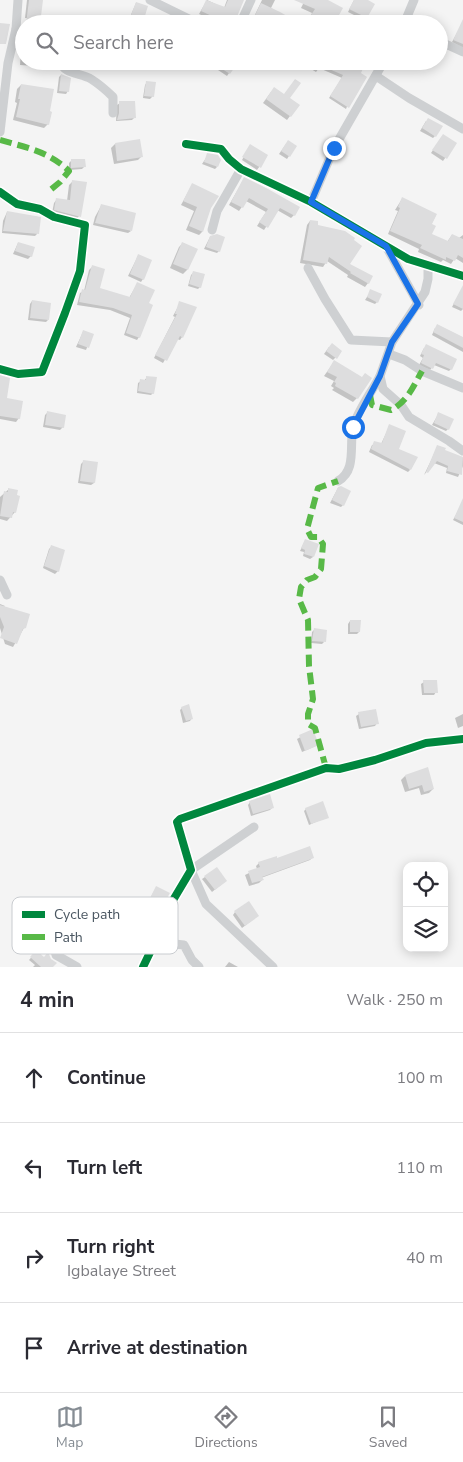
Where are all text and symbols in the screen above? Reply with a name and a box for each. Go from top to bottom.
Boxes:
search box [15,15,448,70]
icon: search [33,29,61,57]
text: Search here [73,30,174,56]
route end [323,137,346,160]
route start [342,416,365,439]
map controls [403,862,448,952]
button: locate [403,862,448,907]
legend [12,897,178,954]
text: Cycle path [54,905,120,924]
button: layers [403,907,448,952]
text: Path [54,928,83,947]
text: 4 min [20,986,74,1014]
text: Walk · 250 m [347,989,443,1011]
icon: ahead [20,1064,48,1092]
text: Continue [67,1065,146,1091]
text: 100 m [396,1067,443,1089]
icon: left [20,1154,48,1182]
text: Turn left [67,1155,142,1181]
text: 110 m [396,1157,443,1179]
text: Turn right [67,1234,154,1260]
icon: right [20,1244,48,1272]
text: 40 m [406,1247,443,1269]
text: Igbalaye Street [67,1260,176,1282]
icon: arrive [20,1334,48,1362]
text: Arrive at destination [67,1335,248,1361]
tab: Map [56,1403,84,1452]
tab: Directions [195,1403,258,1452]
tab: Saved [369,1403,407,1452]

